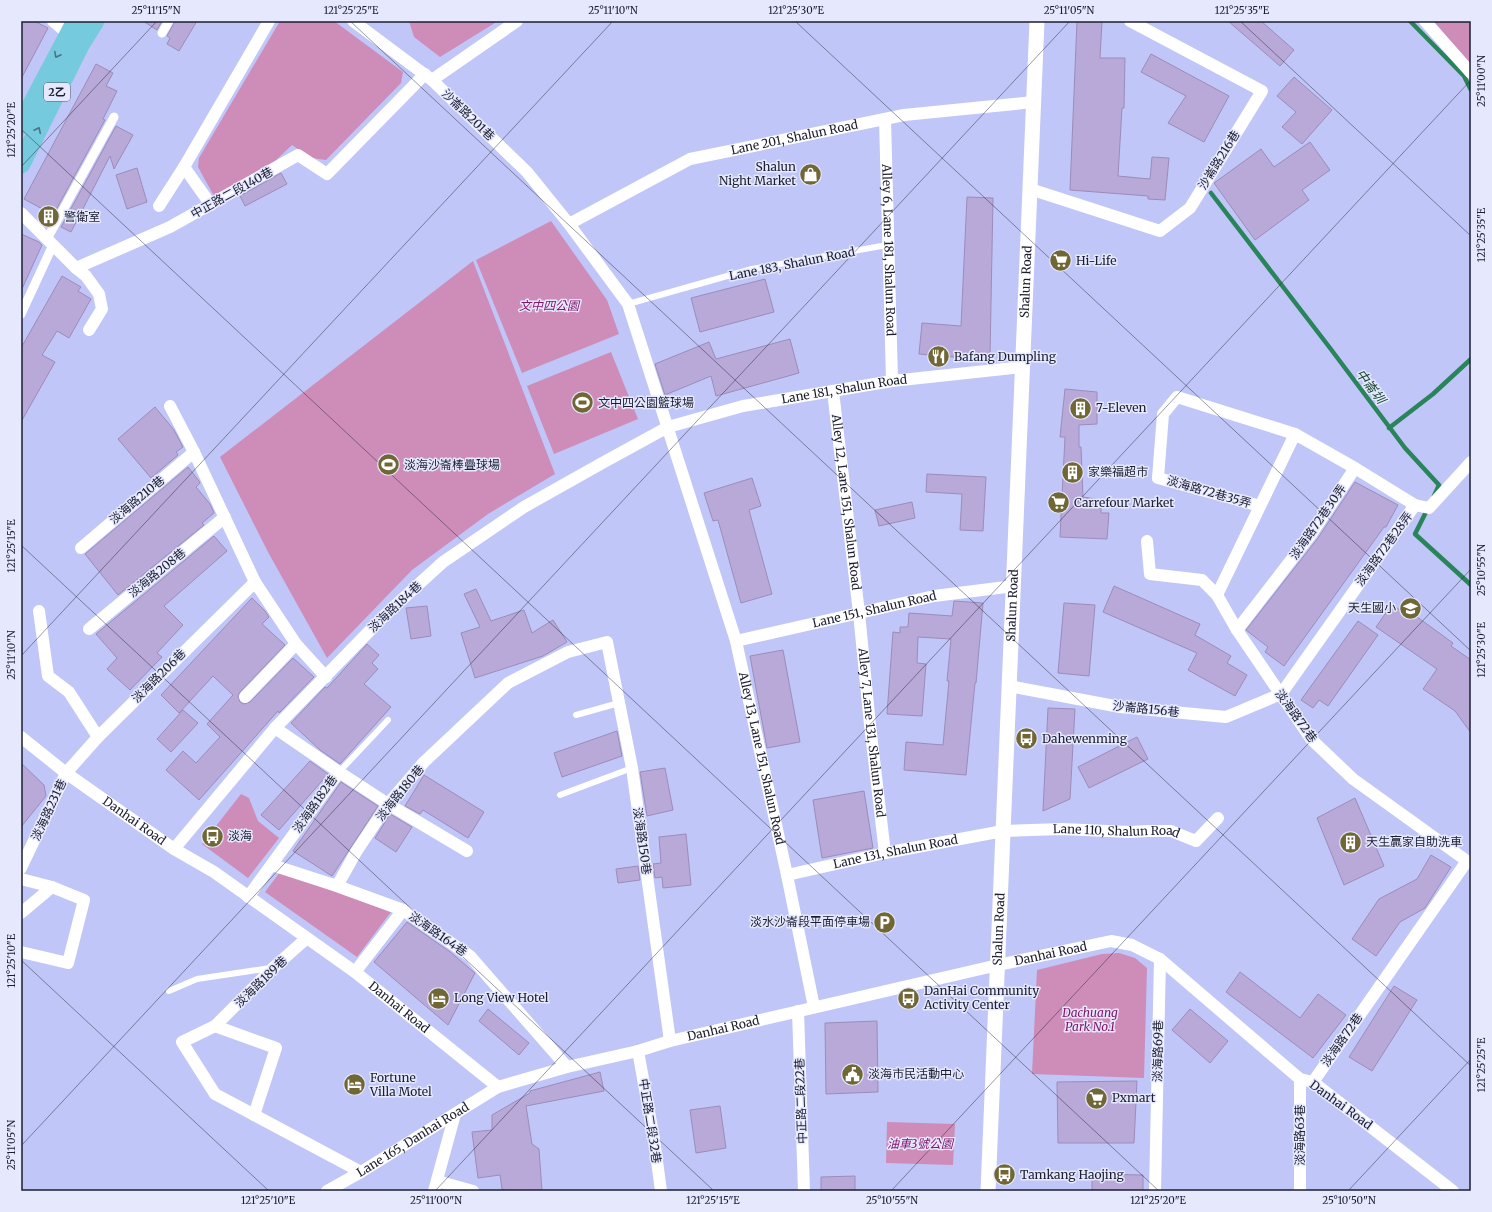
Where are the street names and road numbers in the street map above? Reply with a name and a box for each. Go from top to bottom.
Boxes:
road number: 2乙 [44,83,70,101]
street label: 沙崙路201巷 [439,86,498,144]
street label: Lane 201, Shalun Road [729,117,859,157]
street label: 沙崙路216巷 [1194,127,1243,192]
street label: Alley 6, Lane 181, Shalun Road [879,163,899,336]
street label: 中正路二段140巷 [188,164,276,221]
street label: Lane 183, Shalun Road [728,244,856,283]
street label: Shalun Road [1017,245,1035,318]
street label: Lane 181, Shalun Road [780,371,908,406]
street label: Alley 12, Lane 151, Shalun Road [829,412,864,591]
street label: 淡海路210巷 [106,472,167,527]
street label: 淡海路72巷35弄 [1165,472,1253,511]
street label: 淡海路72巷30弄 [1286,481,1349,562]
street label: 淡海路72巷28弄 [1352,509,1416,589]
street label: 淡海路208巷 [125,545,189,600]
street label: Shalun Road [1003,569,1021,642]
street label: 淡海路184巷 [365,578,424,635]
street label: Lane 151, Shalun Road [811,588,938,630]
street label: 淡海路206巷 [129,646,189,706]
street label: Alley 7, Lane 131, Shalun Road [855,646,889,818]
street label: Alley 13, Lane 151, Shalun Road [736,669,788,846]
street label: 淡海路72巷 [1272,686,1321,745]
street label: 沙崙路156巷 [1112,698,1180,719]
street label: 淡海路180巷 [372,762,427,824]
street label: 淡海路182巷 [289,772,340,836]
street label: 淡海路231巷 [28,776,69,843]
street label: Danhai Road [100,793,169,848]
street label: 淡海路150巷 [630,806,655,875]
street label: Lane 110, Shalun Road [1053,821,1182,841]
street label: Lane 131, Shalun Road [832,832,959,871]
street label: Shalun Road [989,893,1007,966]
street label: 淡海路164巷 [406,908,470,959]
street label: Danhai Road [1013,938,1088,968]
street label: 淡海路189巷 [231,953,290,1010]
street label: Danhai Road [366,978,433,1036]
street label: 淡海路72巷 [1318,1010,1365,1069]
street label: Danhai Road [686,1013,761,1044]
street label: 淡海路69巷 [1149,1020,1166,1082]
street label: 中正路二段22巷 [792,1058,809,1144]
street label: 中正路二段32巷 [636,1077,665,1164]
street label: Danhai Road [1307,1077,1376,1132]
street label: Lane 165, Danhai Road [354,1099,471,1180]
street label: 淡海路63巷 [1292,1104,1307,1166]

